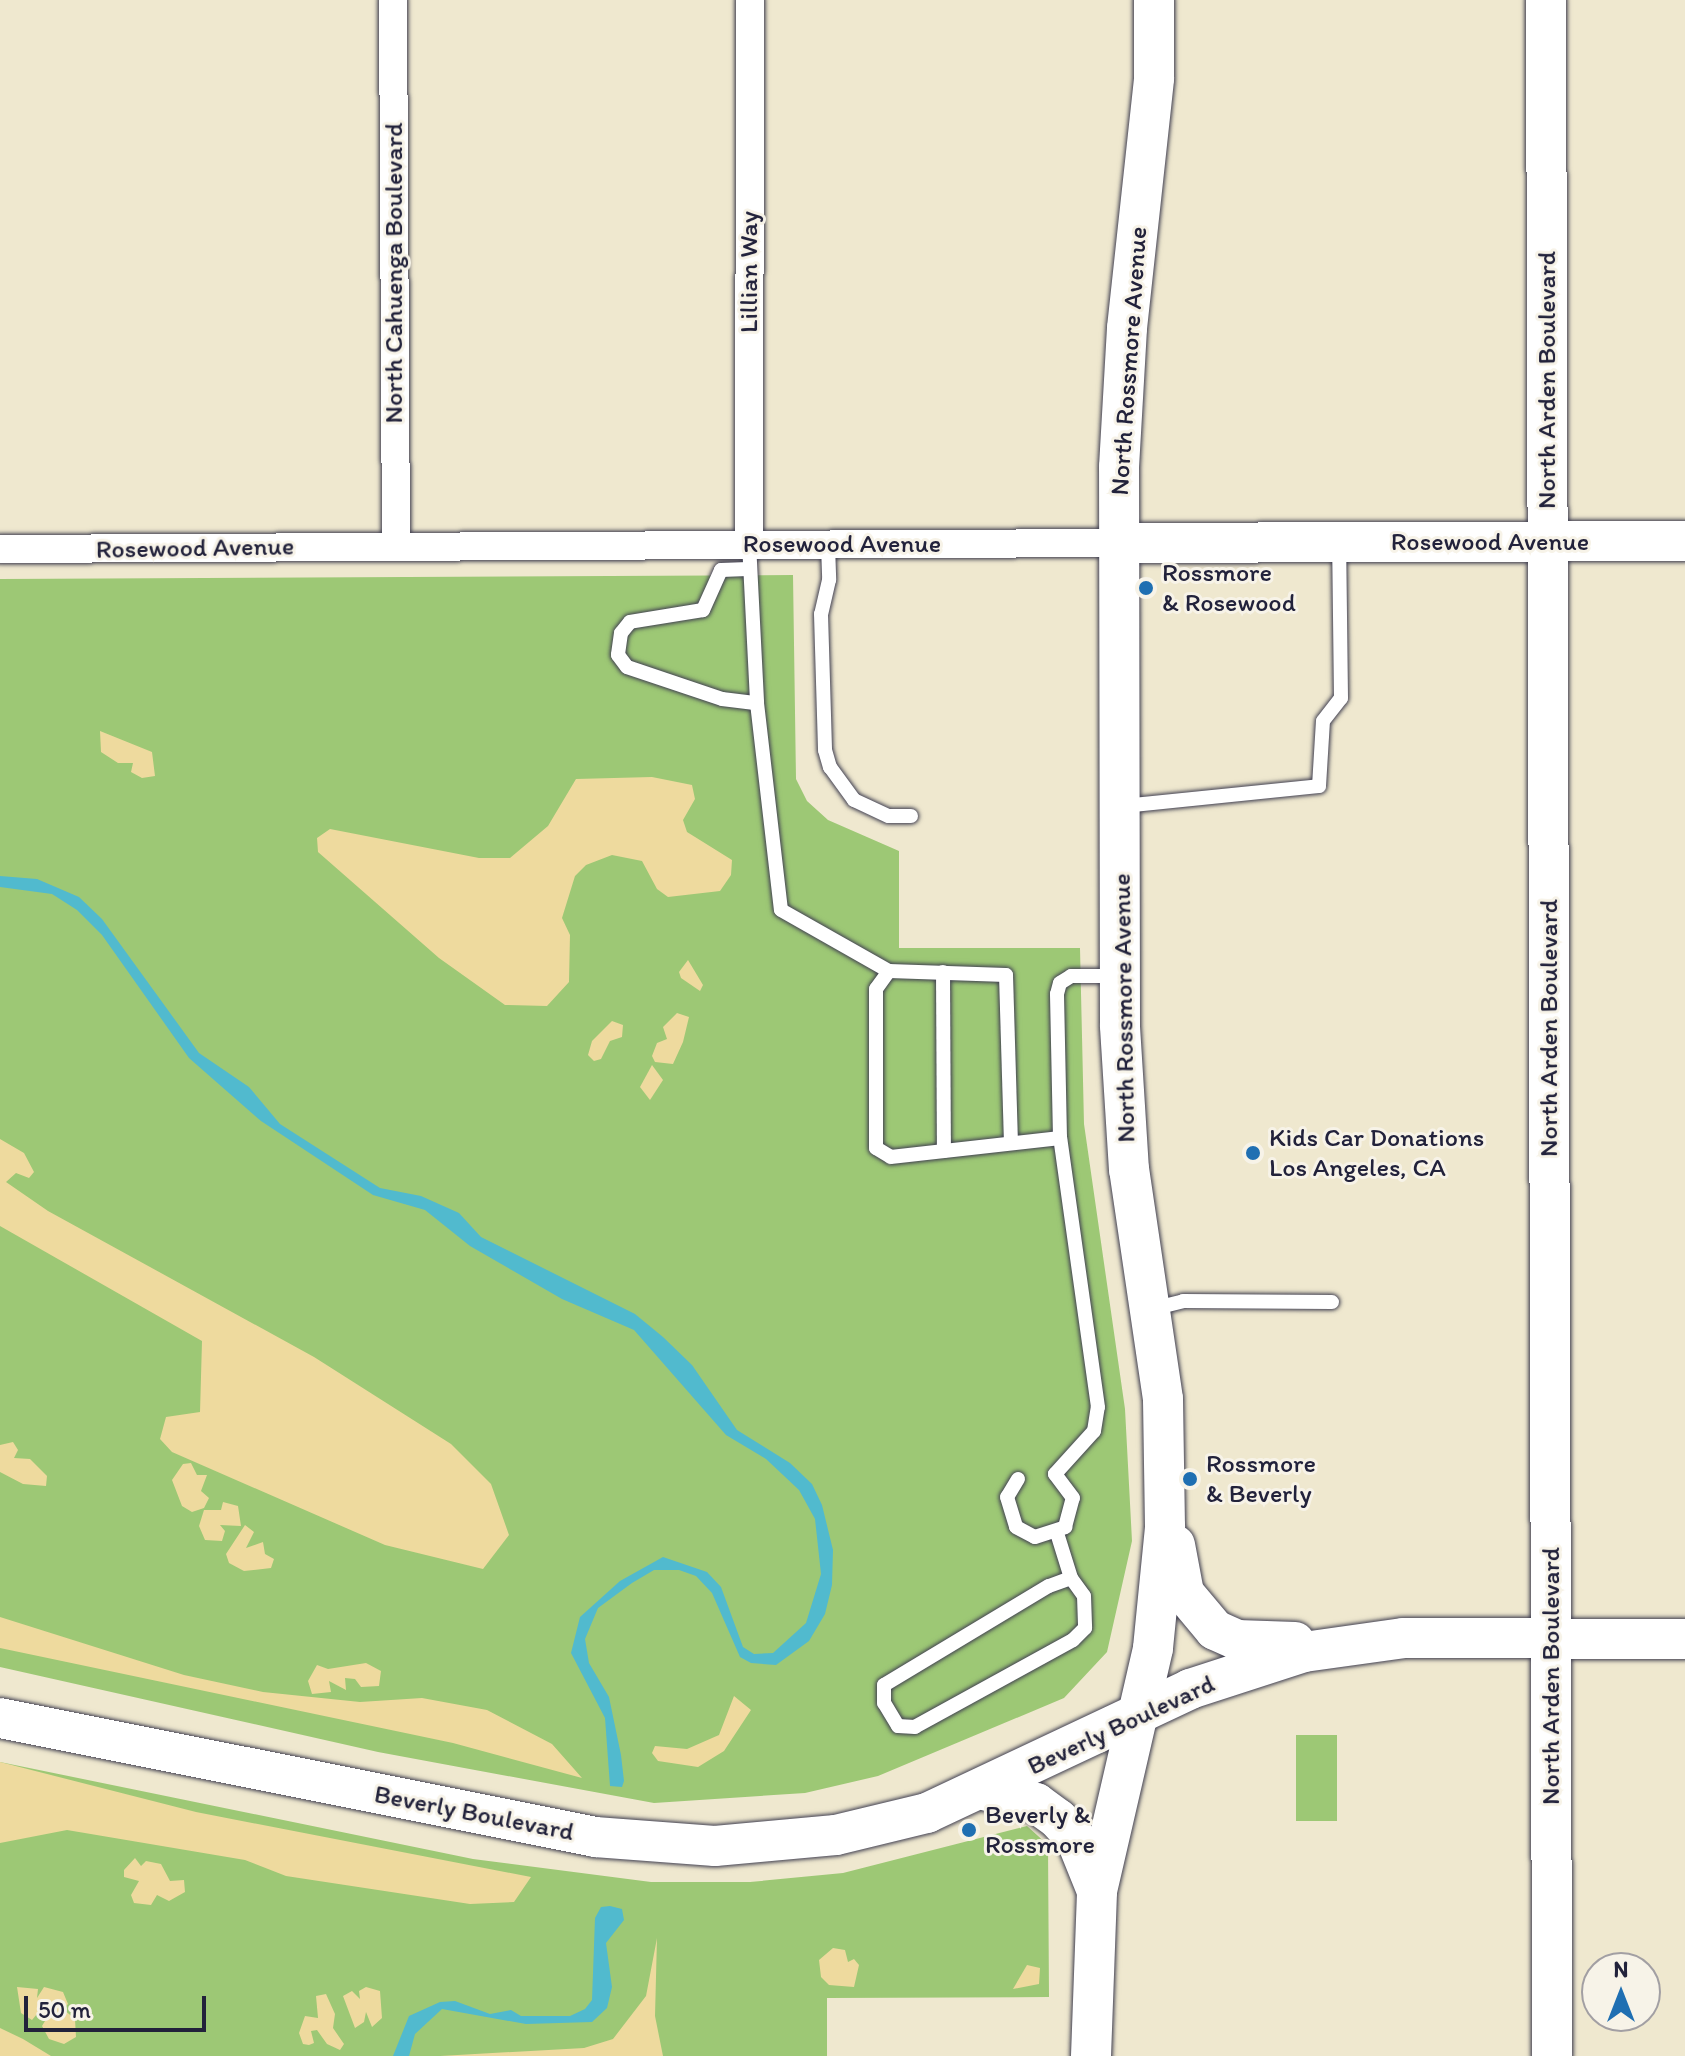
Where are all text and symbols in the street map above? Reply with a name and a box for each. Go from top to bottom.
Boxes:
street label: North Cahuenga Boulevard [378,122,410,424]
street label: Lillian Way [733,211,765,333]
street label: North Rossmore Avenue [1104,226,1154,496]
street label: North Arden Boulevard [1531,251,1563,509]
street label: Rosewood Avenue [1391,526,1589,558]
street label: Rosewood Avenue [743,528,941,560]
street label: Rosewood Avenue [96,531,294,565]
place label: Rossmore & Rosewood [1162,557,1296,618]
marker: Rossmore & Rosewood [1137,579,1155,597]
street label: North Rossmore Avenue [1106,874,1142,1142]
street label: North Arden Boulevard [1533,899,1565,1157]
place label: Kids Car Donations Los Angeles, CA [1269,1122,1484,1184]
marker: Kids Car Donations Los Angeles, CA [1244,1144,1262,1162]
place label: Rossmore & Beverly [1206,1448,1316,1510]
marker: Rossmore & Beverly [1181,1470,1199,1488]
street label: North Arden Boulevard [1535,1547,1567,1805]
street label: Beverly Boulevard [1022,1668,1220,1782]
street label: Beverly Boulevard [371,1778,577,1848]
place label: Beverly & Rossmore [985,1799,1095,1860]
marker: Beverly & Rossmore [960,1821,978,1839]
north arrow [1581,1952,1661,2032]
text: N [1614,1956,1628,1983]
scale bar [28,1980,210,2030]
text: 50 m [38,1995,91,2024]

